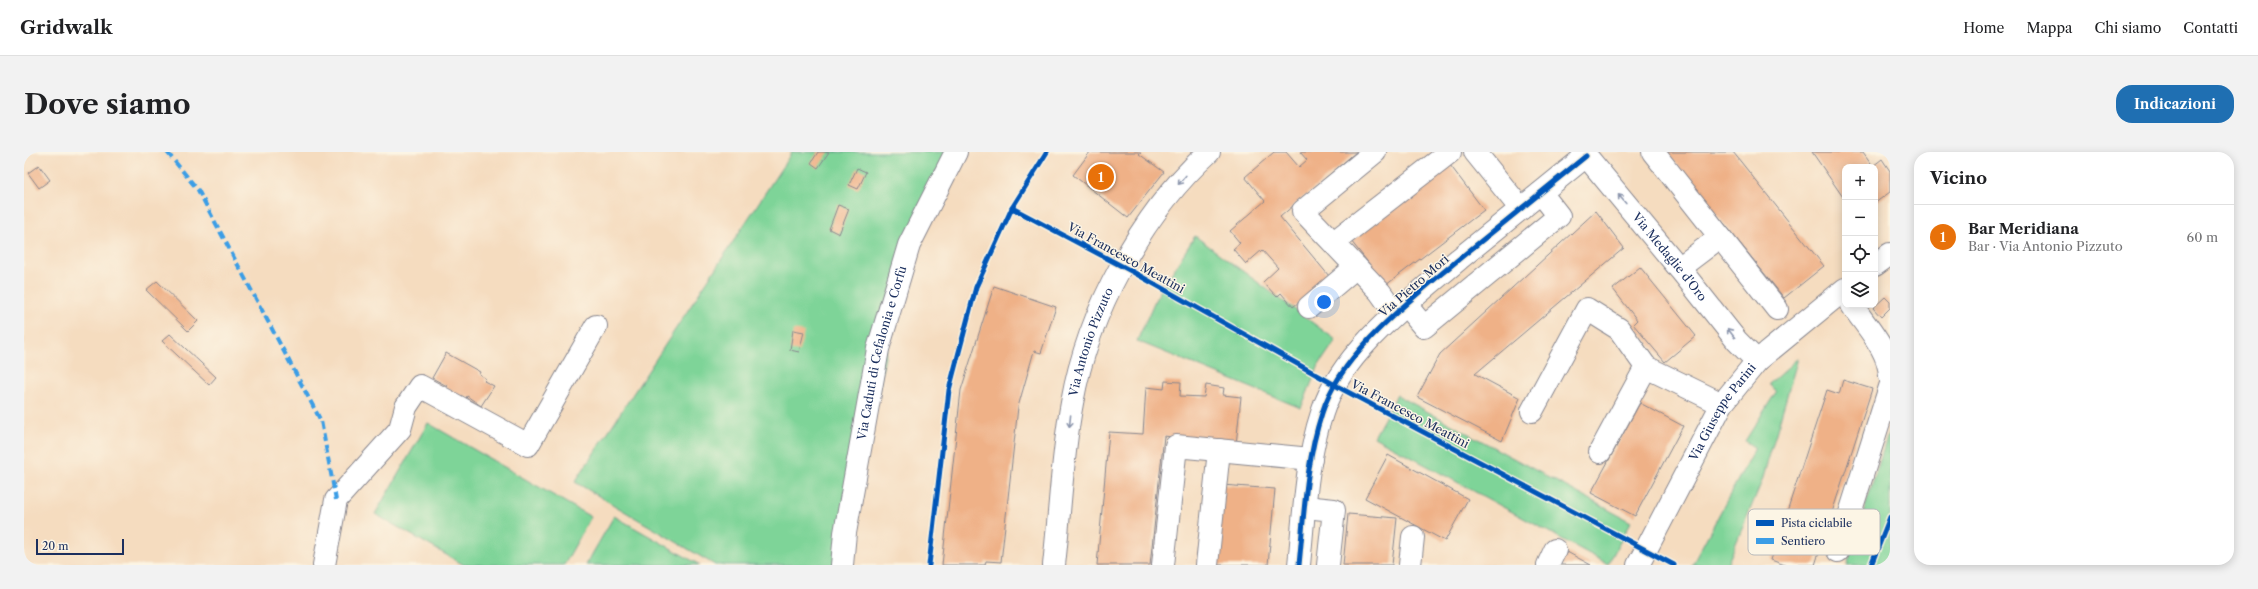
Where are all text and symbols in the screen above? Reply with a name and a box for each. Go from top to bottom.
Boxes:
text: Gridwalk [20,16,113,39]
text: Home [1963,19,2004,37]
text: Mappa [2026,19,2072,37]
text: Chi siamo [2094,19,2161,37]
text: Contatti [2183,19,2238,37]
button: Indicazioni [2116,85,2234,123]
text: Dove siamo [24,87,191,121]
pin: 1 [1088,162,1114,192]
map controls [1842,164,1878,308]
button: + [1842,164,1878,200]
text: Vicino [1930,168,1987,188]
one-way arrow [1177,175,1186,185]
one-way arrow [1618,194,1627,205]
button: − [1842,200,1878,236]
street label: Via Medaglie d'Oro [1629,209,1710,304]
street label: Via Francesco Meattini [1064,219,1188,296]
text: Bar Meridiana [1968,219,2079,238]
text: 1 [1940,229,1946,245]
text: 60 m [2187,229,2218,245]
button: locate [1842,236,1878,272]
text: Bar · Via Antonio Pizzuto [1968,238,2123,254]
street label: Via Pietro Mori [1375,251,1452,321]
street label: Via Caduti di Cefalonia e Corfù [854,263,910,442]
button: layers [1842,272,1878,308]
street label: Via Antonio Pizzuto [1065,285,1116,399]
your location [1314,292,1334,312]
one-way arrow [1726,327,1735,338]
street label: Via Giuseppe Parini [1685,360,1759,464]
street label: Via Francesco Meattini [1348,376,1472,451]
one-way arrow [1066,414,1073,427]
legend [1748,509,1880,555]
text: Pista ciclabile [1781,516,1852,530]
text: Sentiero [1781,534,1826,548]
scale bar [36,537,124,556]
text: 20 m [42,539,68,553]

